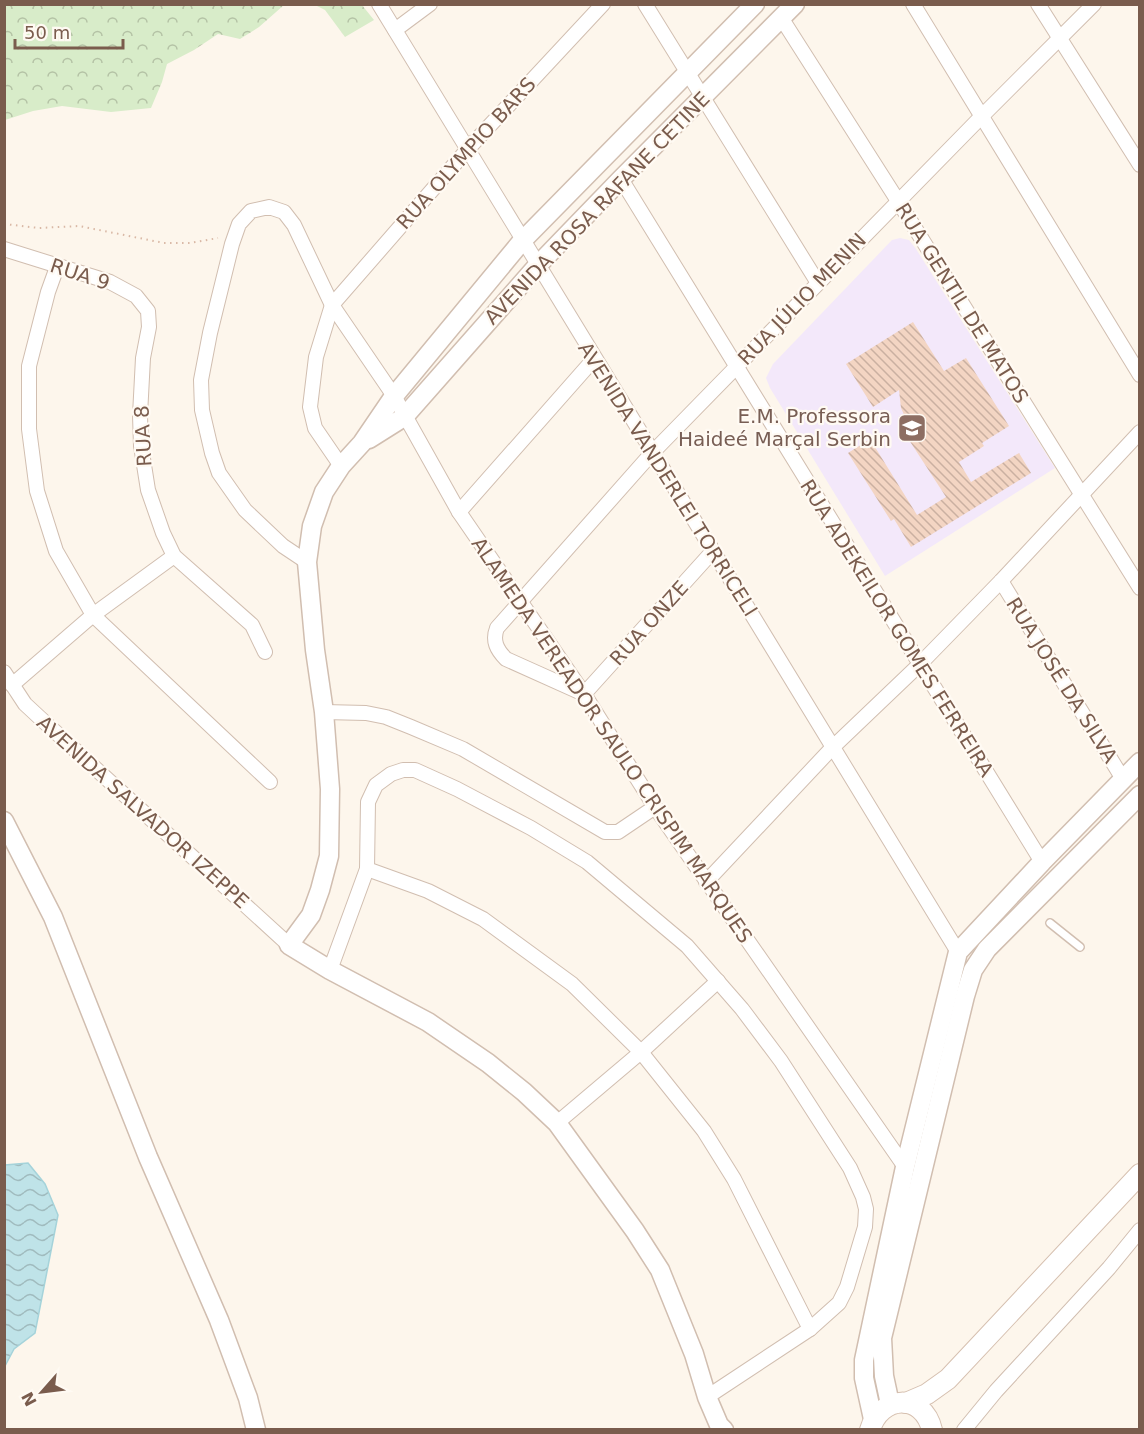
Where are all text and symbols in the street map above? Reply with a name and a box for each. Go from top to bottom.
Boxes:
scale bar [15,12,123,50]
text: 50 m [24,22,70,43]
street label: RUA OLYMPIO BARS [391,72,541,234]
street label: AVENIDA ROSA RAFANE CETINE [479,87,715,329]
street label: RUA GENTIL DE MATOS [890,198,1034,408]
street label: RUA JÚLIO MENIN [733,228,871,370]
street label: RUA 9 [47,253,113,295]
street label: AVENIDA VANDERLEI TORRICELI [573,337,763,621]
place label: E.M. Professora Haideé Marçal Serbin [678,404,891,451]
street label: RUA 8 [129,405,157,467]
school or university icon: E.M. Professora Haideé Marçal Serbin [896,412,928,444]
street label: RUA ADEKEILOR GOMES FERREIRA [795,475,999,781]
street label: ALAMEDA VEREADOR SAULO CRISPIM MARQUES [467,533,757,947]
street label: RUA ONZE [605,576,693,670]
street label: RUA JOSÉ DA SILVA [1001,593,1123,767]
street label: AVENIDA SALVADOR IZEPPE [32,710,254,914]
north arrow [12,1362,72,1422]
text: N [18,1388,41,1409]

